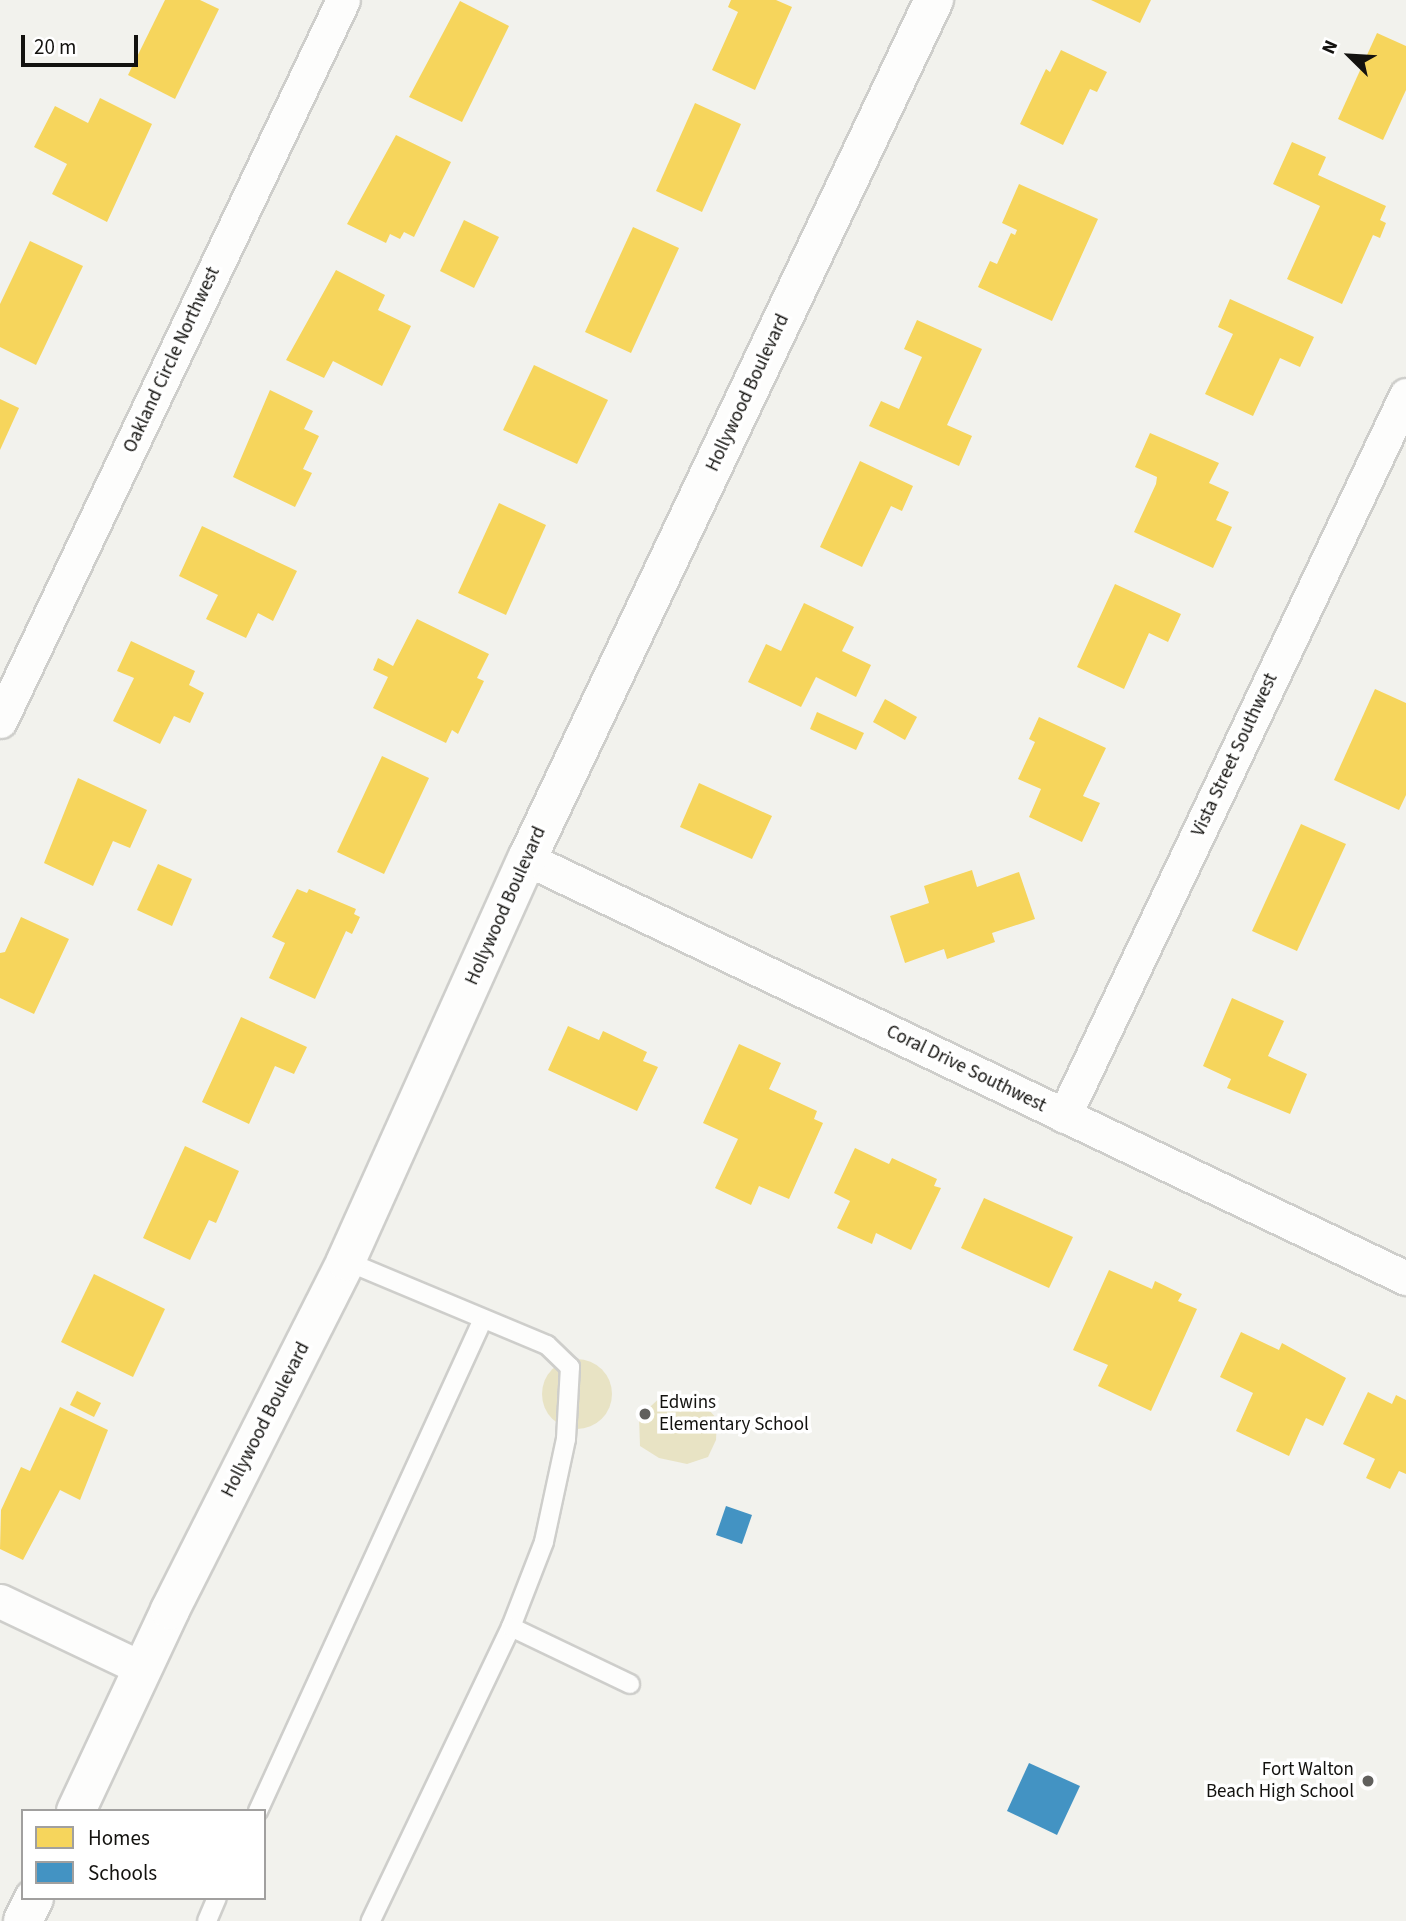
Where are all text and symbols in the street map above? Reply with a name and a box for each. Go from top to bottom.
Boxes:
scale bar [24,21,142,65]
north arrow [1315,21,1385,91]
text: 20 m [34,32,76,62]
text: N [1315,36,1345,59]
street label: Oakland Circle Northwest [119,263,225,457]
street label: Hollywood Boulevard [702,311,794,475]
street label: Vista Street Southwest [1187,670,1283,840]
street label: Hollywood Boulevard [461,823,551,989]
street label: Coral Drive Southwest [882,1020,1050,1118]
street label: Hollywood Boulevard [217,1339,315,1501]
place label: Edwins Elementary School [659,1392,809,1436]
marker: Edwins Elementary School [637,1406,653,1422]
place label: Fort Walton Beach High School [1206,1759,1354,1803]
marker: Fort Walton Beach High School [1360,1773,1376,1789]
legend [21,1809,266,1900]
text: Homes [88,1823,150,1853]
text: Schools [88,1858,157,1888]

